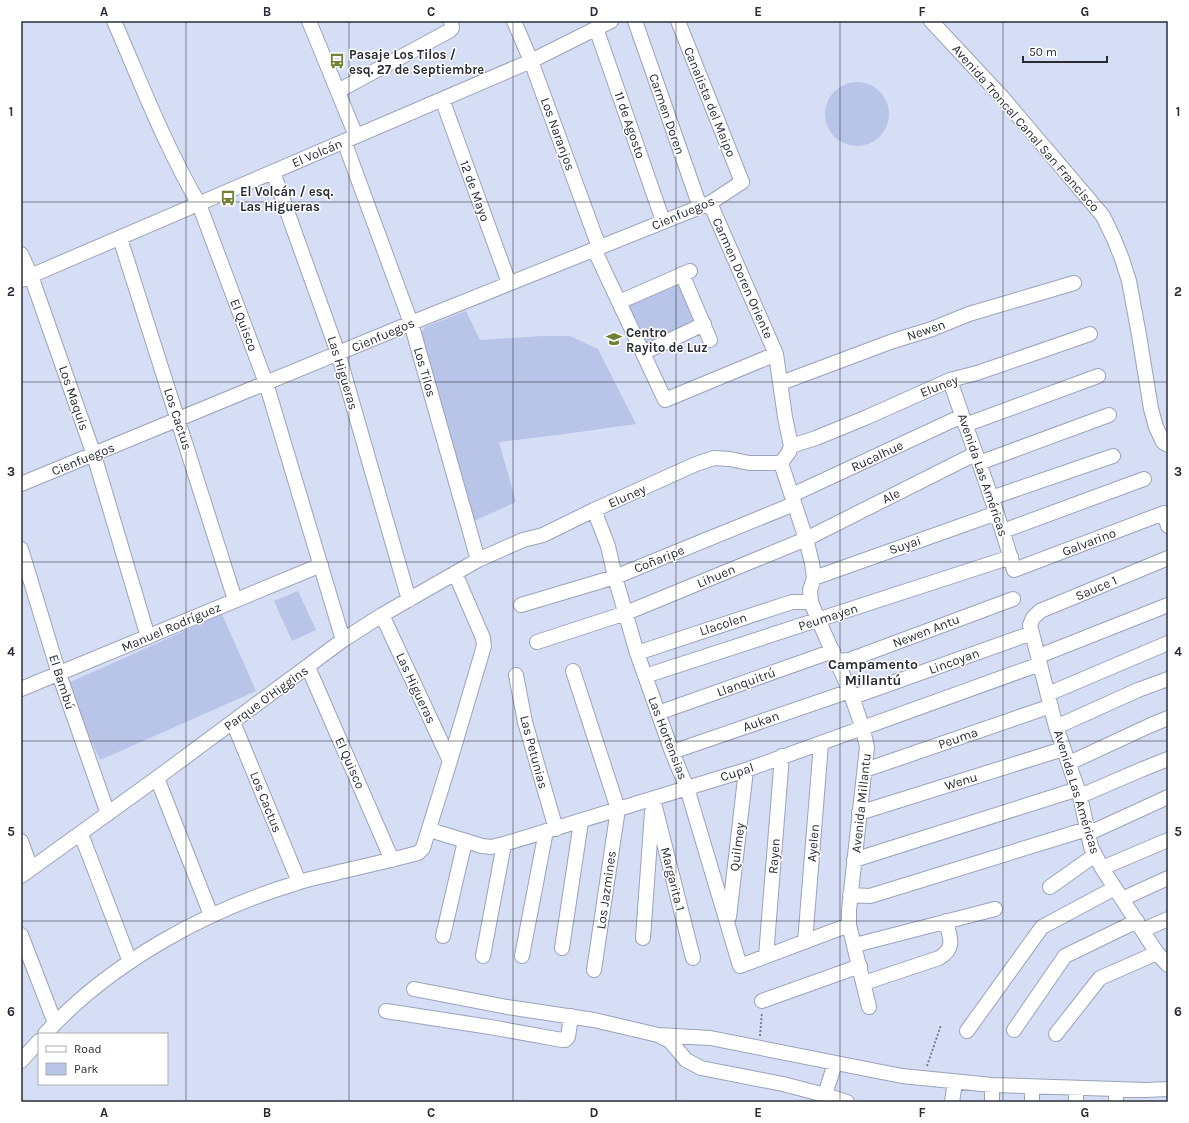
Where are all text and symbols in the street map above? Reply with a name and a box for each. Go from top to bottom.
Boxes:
text: A [100,4,108,19]
text: B [263,4,271,19]
text: C [427,4,435,19]
text: D [590,4,599,19]
text: E [754,4,762,19]
text: F [918,4,926,19]
text: G [1081,4,1089,19]
scale bar [1023,38,1107,64]
street label: Avenida Troncal Canal San Francisco [949,41,1103,215]
street label: Canalista del Maipo [681,45,739,159]
text: 50 m [1029,45,1057,59]
place label: Pasaje Los Tilos / esq. 27 de Septiembre [349,47,484,78]
bus stop icon: Pasaje Los Tilos / esq. 27 de Septiembre [328,52,346,70]
street label: Carmen Doren [646,72,688,156]
street label: 11 de Agosto [612,90,648,160]
street label: Los Naranjos [538,95,578,173]
text: 1 [9,104,13,119]
text: 1 [1176,104,1180,119]
street label: El Volcán [289,136,345,170]
street label: 12 de Mayo [457,158,493,224]
place label: El Volcán / esq. Las Higueras [240,184,333,214]
bus stop icon: El Volcán / esq. Las Higueras [219,189,237,207]
street label: Cienfuegos [649,193,717,233]
street label: Carmen Doren Oriente [710,215,777,341]
text: 2 [7,284,15,299]
text: 2 [1174,284,1182,299]
street label: El Quisco [227,297,261,353]
street label: Cienfuegos [349,315,417,355]
street label: Newen [905,316,947,344]
place label: Centro Rayito de Luz [626,325,708,355]
school or university icon: Centro Rayito de Luz [605,330,623,348]
street label: Las Higueras [325,334,361,412]
street label: Los Tilos [411,345,439,399]
street label: Los Maquis [55,364,92,433]
street label: Eluney [918,372,960,400]
street label: Los Cactus [161,386,195,452]
street label: Avenida Las Américas [955,412,1011,538]
street label: Rucalhue [849,437,906,475]
street label: Cienfuegos [49,440,117,478]
text: 3 [7,464,15,479]
text: 3 [1174,464,1182,479]
street label: Eluney [606,481,648,511]
street label: Ale [880,485,903,507]
street label: Galvarino [1060,525,1118,559]
street label: Suyai [887,533,923,557]
street label: Coñaripe [632,542,687,576]
street label: Lihuen [695,561,737,591]
street label: Sauce 1 [1073,573,1119,603]
street label: Manuel Rodríguez [119,599,223,655]
street label: Peumayen [796,600,860,634]
street label: Llacolen [697,609,749,639]
street label: Newen Antu [890,611,962,651]
text: 4 [7,644,15,659]
text: 4 [1174,644,1182,659]
street label: Lincoyan [927,645,981,677]
street label: Las Higueras [393,650,439,726]
street label: El Bambú [46,653,78,711]
district label: Campamento Millantú [828,656,918,689]
street label: Parque O'Higgins [221,662,312,734]
street label: Llanquitrú [715,664,778,701]
street label: Las Hortensias [645,694,691,782]
street label: Aukan [741,708,781,734]
street label: Las Petunias [517,714,551,791]
street label: Peuma [936,724,980,752]
street label: Avenida Las Américas [1051,728,1103,856]
street label: El Quisco [332,735,368,791]
street label: Avenida Millantu [848,752,874,854]
street label: Cupal [718,760,756,784]
street label: Los Cactus [247,769,285,835]
street label: Wenu [943,769,979,793]
street label: Quilmey [727,822,747,872]
street label: Ayelen [804,823,822,863]
text: 5 [7,824,15,839]
text: 5 [1174,824,1182,839]
street label: Rayen [765,838,783,874]
street label: Margarita 1 [658,846,688,912]
street label: Los Jazmines [593,850,619,930]
text: 6 [7,1004,15,1019]
text: 6 [1174,1004,1182,1019]
legend [38,1033,168,1085]
text: Road [74,1042,102,1056]
text: Park [74,1062,99,1076]
text: A [100,1105,108,1120]
text: B [263,1105,271,1120]
text: C [427,1105,435,1120]
text: D [590,1105,599,1120]
text: E [754,1105,762,1120]
text: F [918,1105,926,1120]
text: G [1081,1105,1089,1120]

